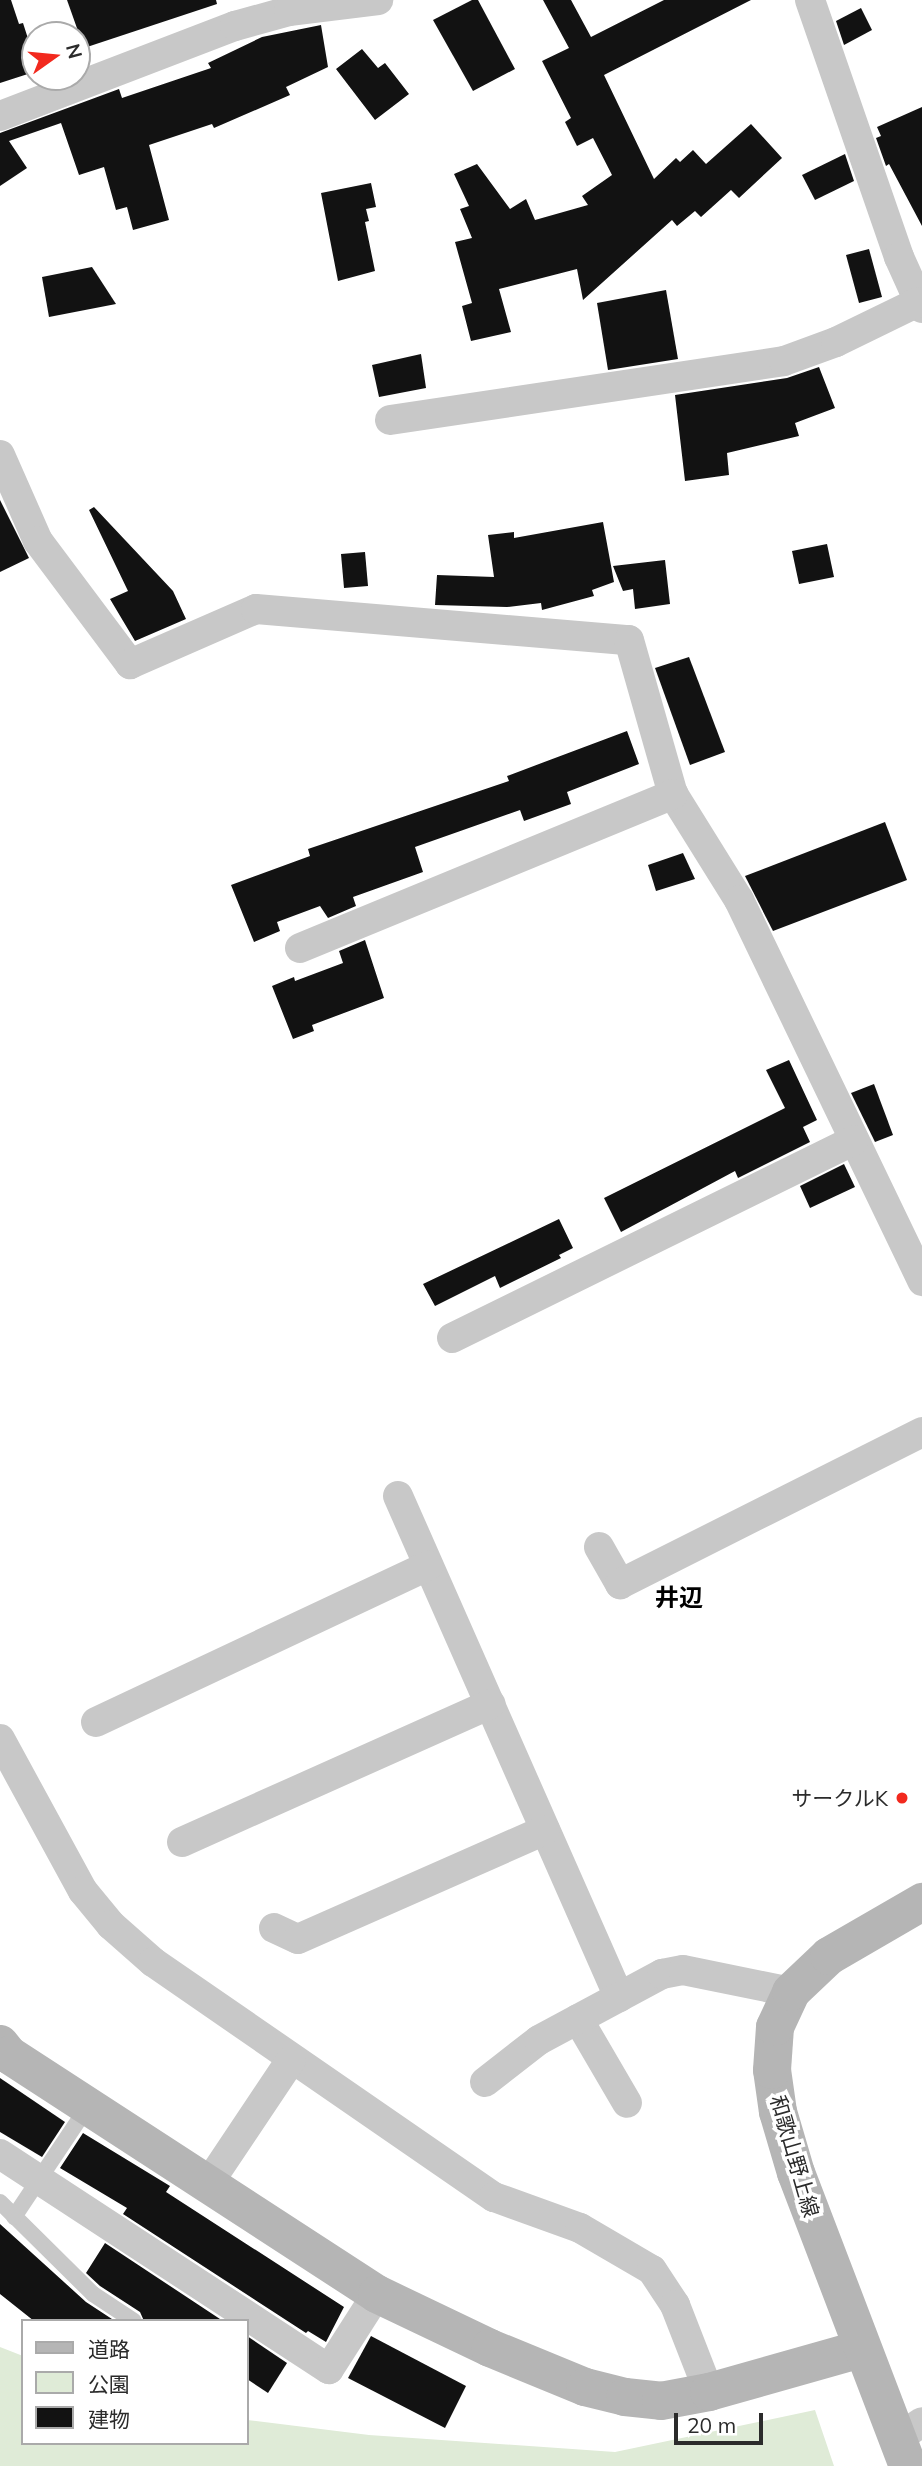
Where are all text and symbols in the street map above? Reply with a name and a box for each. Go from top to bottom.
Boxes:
north arrow [21,21,91,91]
text: N [61,41,88,61]
district label: 井辺 [655,1584,703,1612]
place label: サークルK [791,1785,888,1811]
marker: サークルK [894,1790,910,1806]
street label: 和歌山野上線 [766,2092,824,2220]
legend [21,2319,248,2445]
text: 道路 [88,2336,130,2362]
text: 公園 [88,2371,130,2397]
scale bar [677,2400,766,2444]
text: 建物 [88,2406,130,2432]
text: 20 m [687,2412,736,2438]

